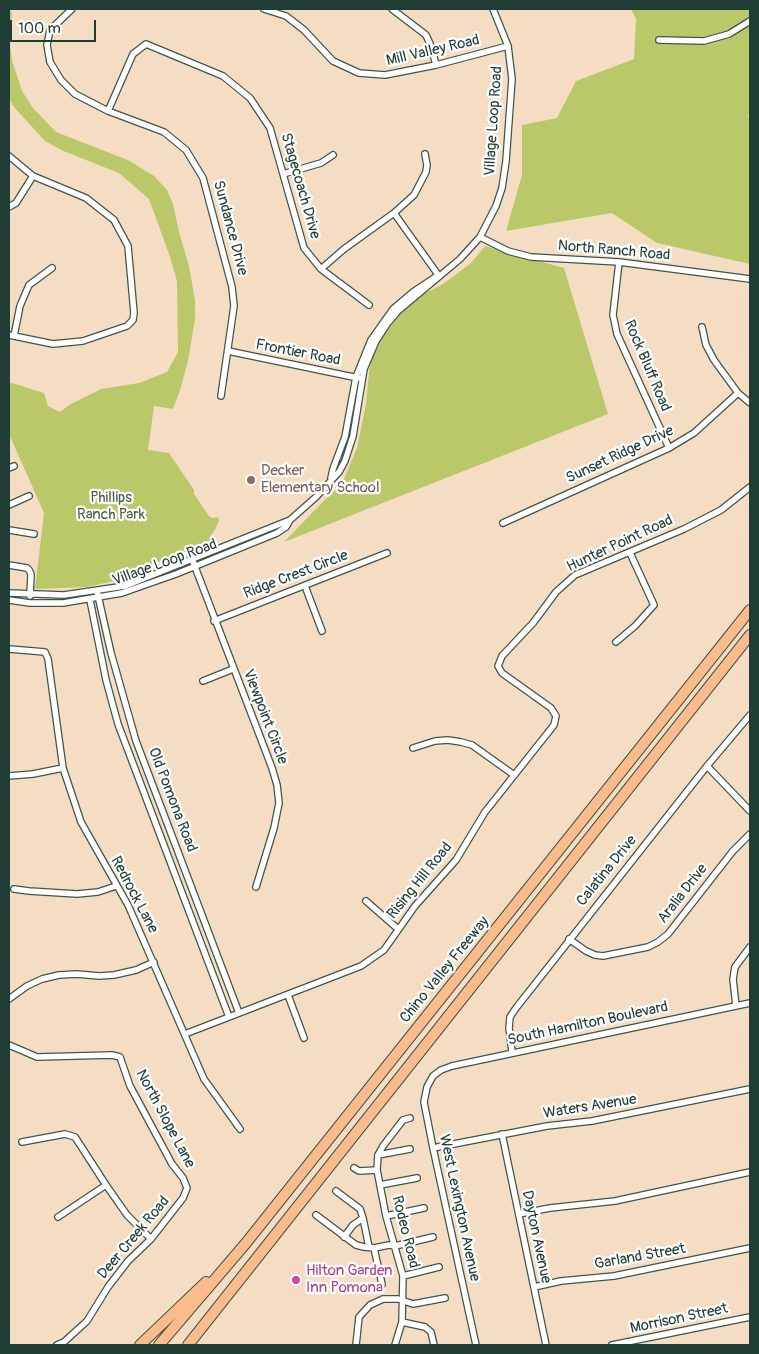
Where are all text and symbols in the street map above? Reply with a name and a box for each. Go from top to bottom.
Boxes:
scale bar [12,10,99,42]
text: 100 m [18,19,61,38]
street label: Mill Valley Road [385,32,481,70]
street label: Village Loop Road [481,65,507,177]
street label: Stagecoach Drive [276,131,324,241]
street label: Sundance Drive [209,179,251,277]
street label: North Ranch Road [557,237,671,265]
street label: Rock Bluff Road [620,318,674,414]
street label: Frontier Road [254,336,342,370]
street label: Sunset Ridge Drive [563,422,677,488]
place label: Decker Elementary School [261,462,379,497]
marker: Decker Elementary School [245,474,257,486]
park label: Phillips Ranch Park [77,489,145,524]
street label: Hunter Point Road [564,512,676,576]
street label: Village Loop Road [110,536,220,590]
street label: Ridge Crest Circle [241,547,351,603]
street label: Viewpoint Circle [239,667,291,767]
street label: Old Pomona Road [144,745,200,855]
street label: Calatina Drive [573,832,641,910]
street label: Rising Hill Road [384,839,456,923]
street label: Redrock Lane [106,853,162,937]
street label: Aralia Drive [654,861,712,927]
street label: Chino Valley Freeway [397,913,493,1027]
street label: South Hamilton Boulevard [506,998,670,1050]
street label: North Slope Lane [131,1067,199,1171]
street label: Waters Avenue [542,1091,638,1123]
street label: West Lexington Avenue [435,1133,483,1283]
street label: Dayton Avenue [517,1189,555,1285]
street label: Deer Creek Road [94,1193,174,1283]
street label: Rodeo Road [387,1194,423,1270]
street label: Garland Street [593,1240,687,1274]
place label: Hilton Garden Inn Pomona [306,1262,392,1297]
marker: Hilton Garden Inn Pomona [290,1274,302,1286]
street label: Morrison Street [629,1300,729,1338]

